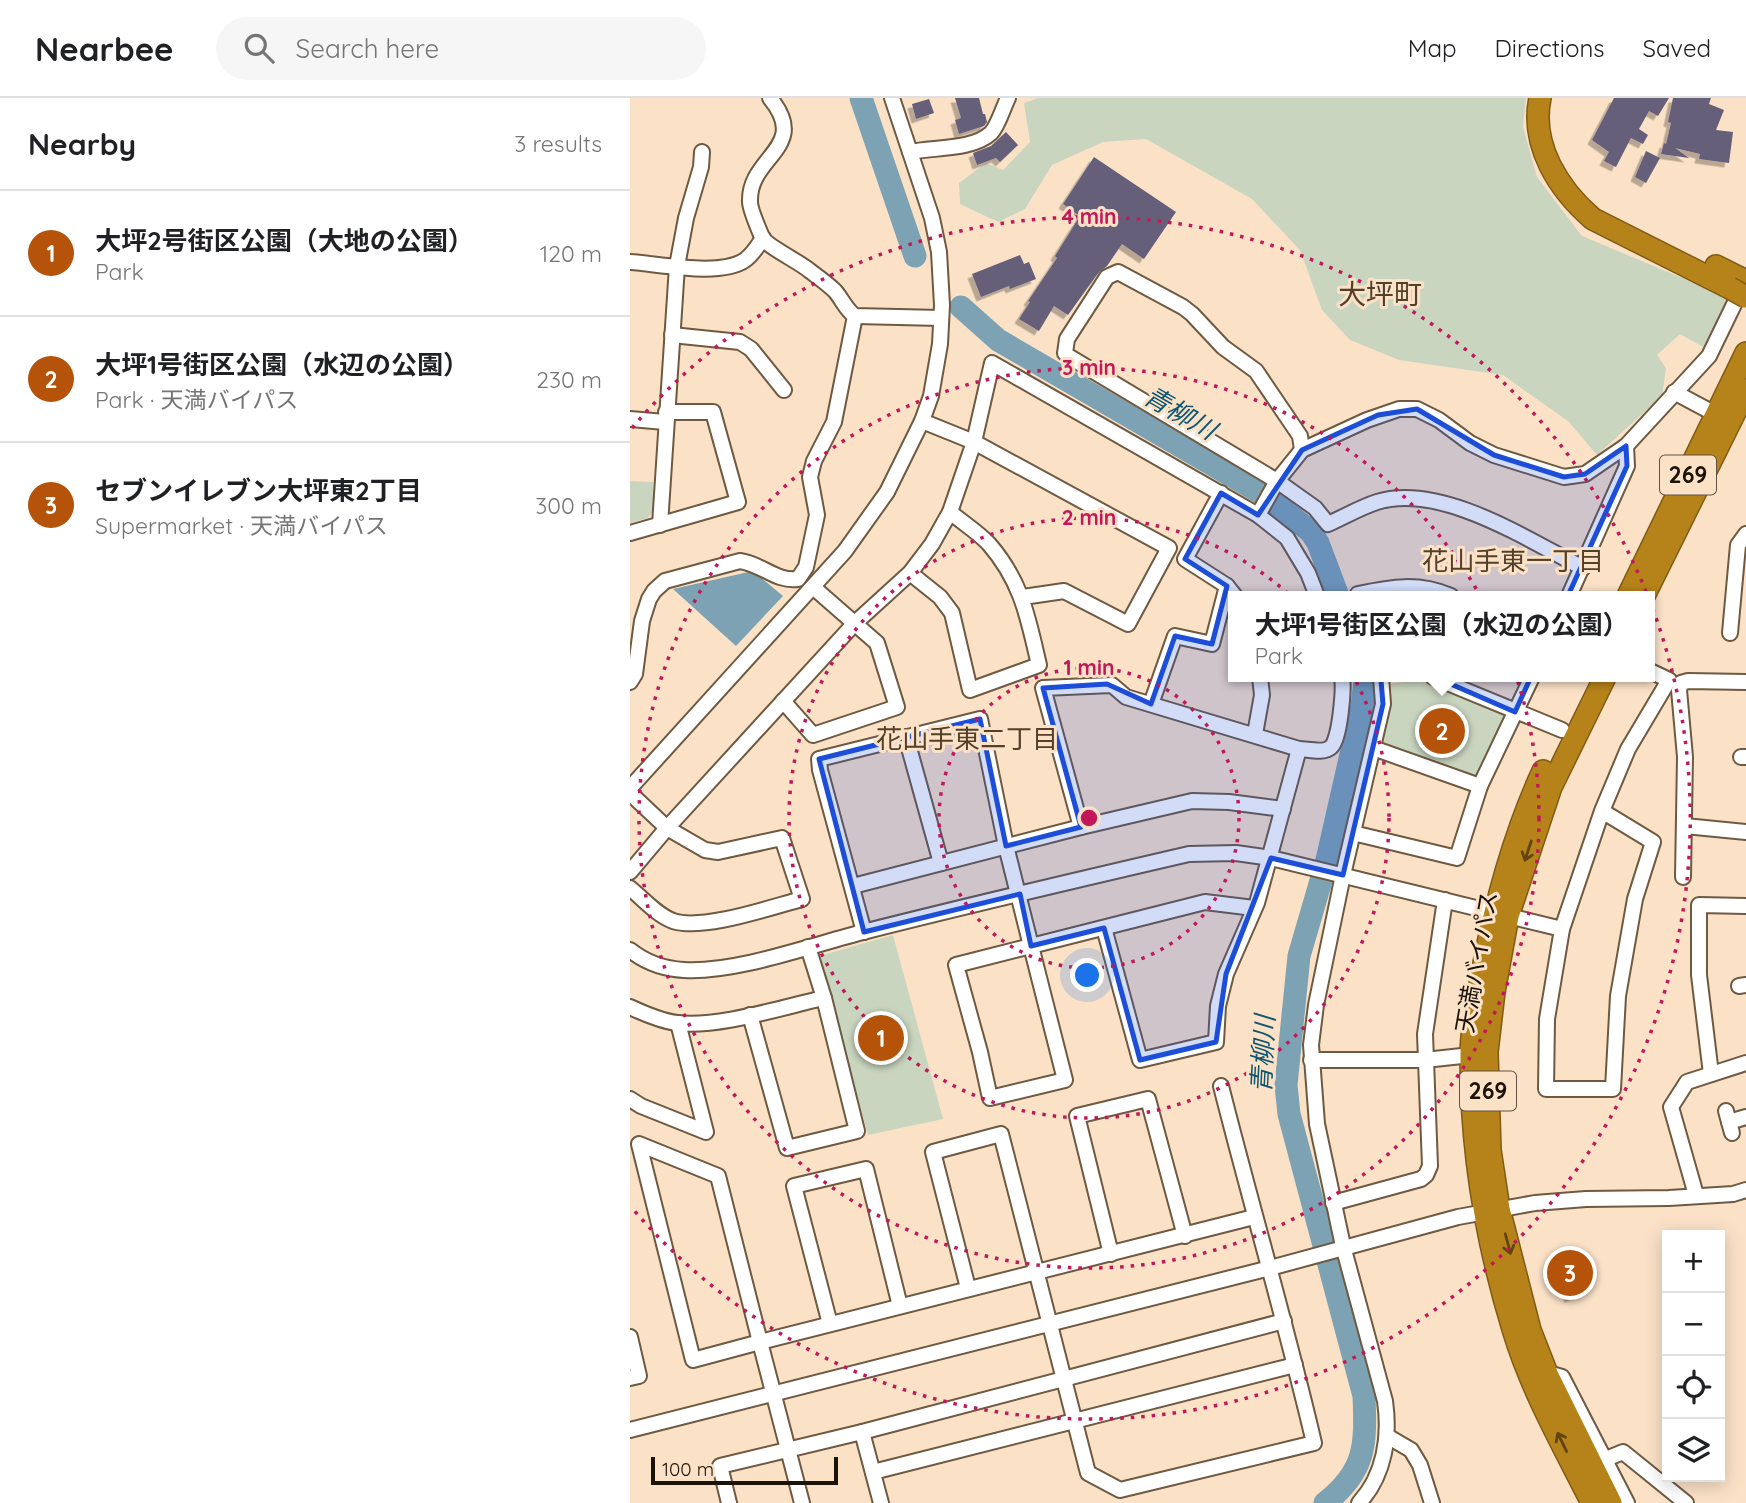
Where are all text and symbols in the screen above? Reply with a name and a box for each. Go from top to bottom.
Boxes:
search box [216,17,706,80]
text: Nearbee [35,28,174,69]
icon: search [240,29,278,67]
text: Search here [296,32,439,65]
text: Map [1408,33,1457,63]
text: Directions [1495,33,1605,63]
text: Saved [1643,33,1711,63]
text: Nearby [28,125,136,163]
text: 3 results [514,129,602,158]
text: 4 min [1061,203,1117,229]
text: 大坪2号街区公園（大地の公園） [95,224,474,257]
text: 1 [47,239,55,268]
text: 120 m [540,239,602,268]
text: Park [95,257,144,286]
district label: 大坪町 [1338,276,1422,311]
text: 大坪1号街区公園（水辺の公園） [95,348,469,381]
text: 3 min [1062,354,1116,380]
text: 2 [44,365,58,394]
text: 230 m [536,365,602,394]
water label: 青柳川 [1138,379,1225,448]
text: Park · 天満バイパス [95,385,298,414]
road number: 269 [1660,456,1716,494]
text: セブンイレブン大坪東2丁目 [95,474,422,507]
text: 3 [45,491,57,520]
text: 300 m [535,491,602,520]
text: 2 min [1062,504,1116,530]
text: Supermarket · 天満バイパス [95,511,388,540]
district label: 花山手東一丁目 [1422,544,1604,577]
popup [1228,591,1655,682]
text: 大坪1号街区公園（水辺の公園） [1254,608,1629,641]
text: Park [1254,641,1303,670]
text: 1 min [1064,654,1114,680]
pin: 2 [1419,705,1465,757]
district label: 花山手東二丁目 [876,722,1058,755]
centre of rings [1077,806,1101,830]
one-way arrow [1521,840,1534,862]
street label: 天満バイパス [1449,889,1503,1035]
your location [1070,958,1104,992]
water label: 青柳川 [1244,1011,1281,1094]
pin: 1 [858,1012,904,1064]
road number: 269 [1460,1072,1516,1110]
map controls [1662,1230,1725,1482]
button: + [1662,1230,1725,1293]
one-way arrow [1502,1232,1515,1254]
pin: 3 [1547,1247,1593,1299]
button: − [1662,1293,1725,1356]
button: locate [1662,1356,1725,1419]
button: layers [1662,1419,1725,1482]
one-way arrow [1554,1432,1568,1453]
scale bar [651,1454,838,1486]
text: 100 m [662,1457,714,1481]

